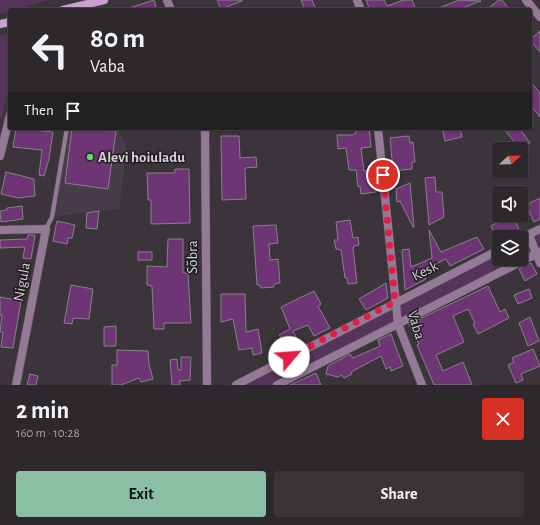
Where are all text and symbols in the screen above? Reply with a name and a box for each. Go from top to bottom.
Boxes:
icon: left [24,24,76,76]
text: 80 m [90,25,145,53]
text: Vaba [90,58,125,76]
icon: arrive [62,100,84,122]
text: Then [24,103,54,118]
north arrow [492,142,528,178]
map controls [492,142,528,266]
place label: Alevi hoiuladu [98,150,185,165]
marker: Alevi hoiuladu [85,152,95,162]
pin [366,158,400,192]
icon: arrive [372,164,394,186]
button: sound [492,186,528,222]
button: layers [492,230,528,266]
street label: Sõbra [185,240,200,274]
street label: Kesk [409,258,441,284]
street label: Nigula [11,261,33,303]
street label: Vaba [405,309,427,341]
position arrow [268,336,310,378]
button: close [482,398,524,440]
text: 2 min [16,399,69,423]
text: 160 m · 10:28 [16,427,80,440]
button: Exit [16,471,266,517]
button: Share [274,471,524,517]

